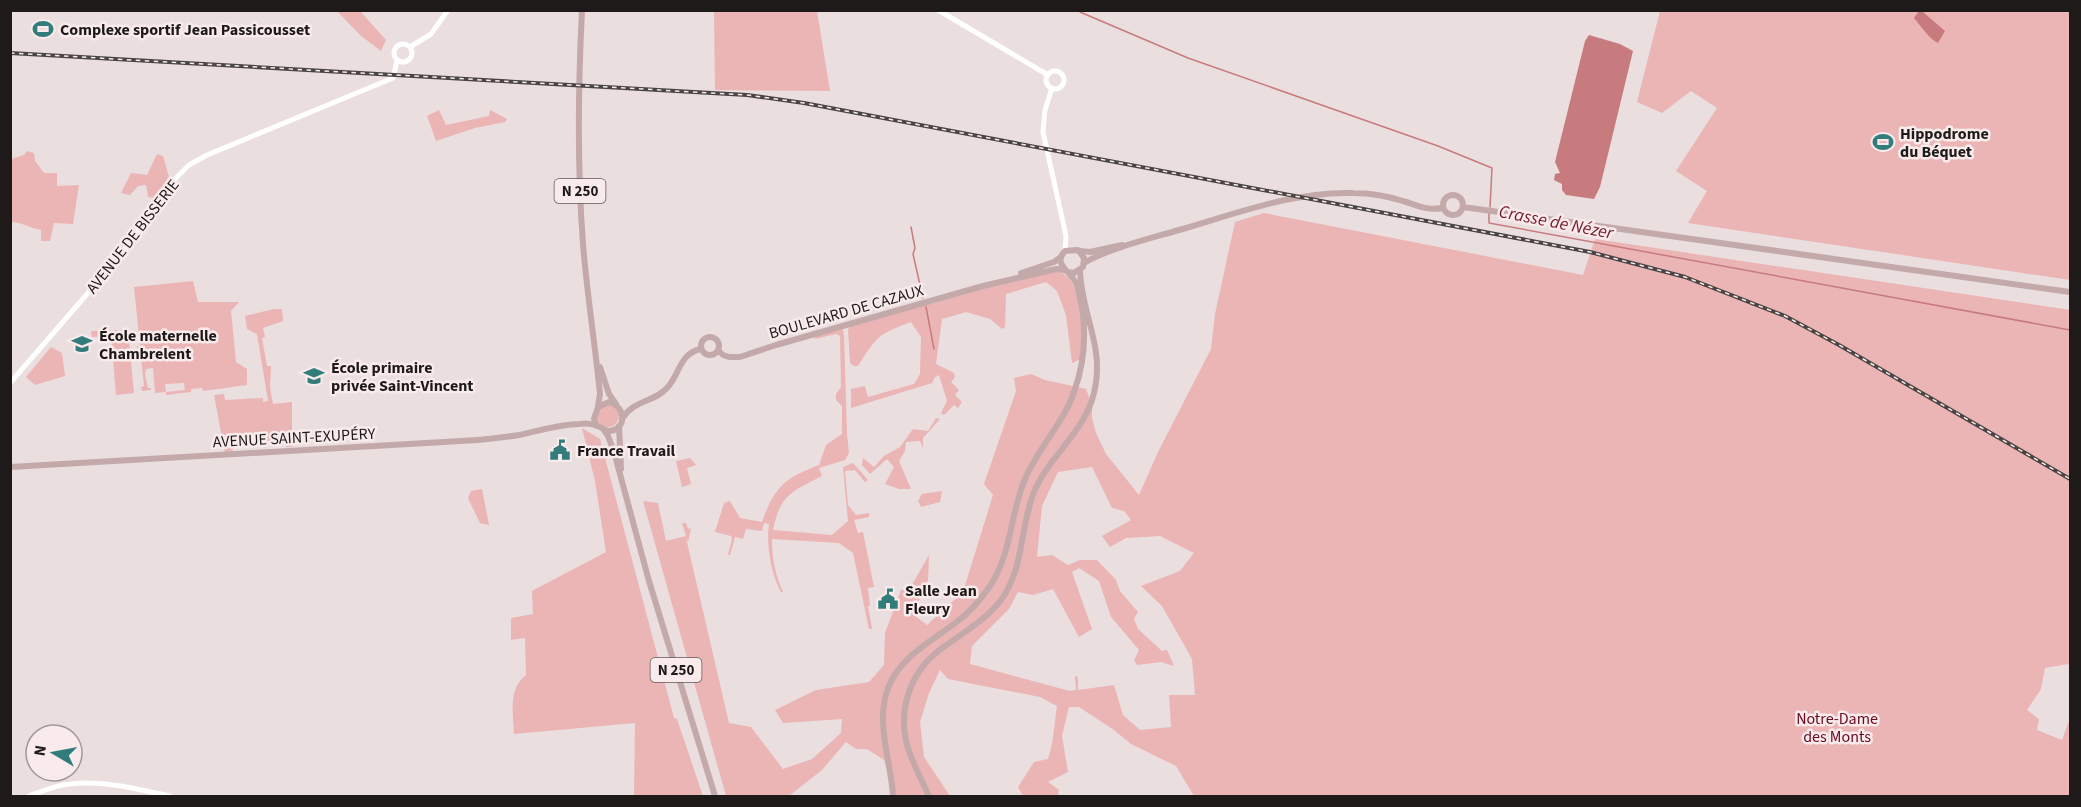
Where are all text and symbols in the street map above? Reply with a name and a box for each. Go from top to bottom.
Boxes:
sports icon: Complexe sportif Jean Passicousset [31,17,55,41]
place label: Complexe sportif Jean Passicousset [60,19,310,41]
place label: Hippodrome du Béquet [1900,123,1989,163]
sports icon: Hippodrome du Béquet [1871,130,1895,154]
street label: AVENUE DE BISSERIE [81,175,184,298]
road number: N 250 [554,179,606,203]
water label: Crasse de Nézer [1497,199,1616,246]
street label: BOULEVARD DE CAZAUX [766,279,926,345]
place label: École maternelle Chambrelent [99,325,217,365]
school or university icon: École maternelle Chambrelent [70,332,94,356]
place label: École primaire privée Saint-Vincent [331,357,474,397]
school or university icon: École primaire privée Saint-Vincent [302,364,326,388]
street label: AVENUE SAINT-EXUPÉRY [212,423,376,453]
public building icon: France Travail [548,438,572,462]
place label: France Travail [577,440,676,462]
place label: Salle Jean Fleury [905,580,977,620]
public building icon: Salle Jean Fleury [876,587,900,611]
road number: N 250 [650,658,702,682]
park label: Notre-Dame des Monts [1796,708,1878,748]
north arrow [24,723,84,783]
text: N [28,743,52,758]

